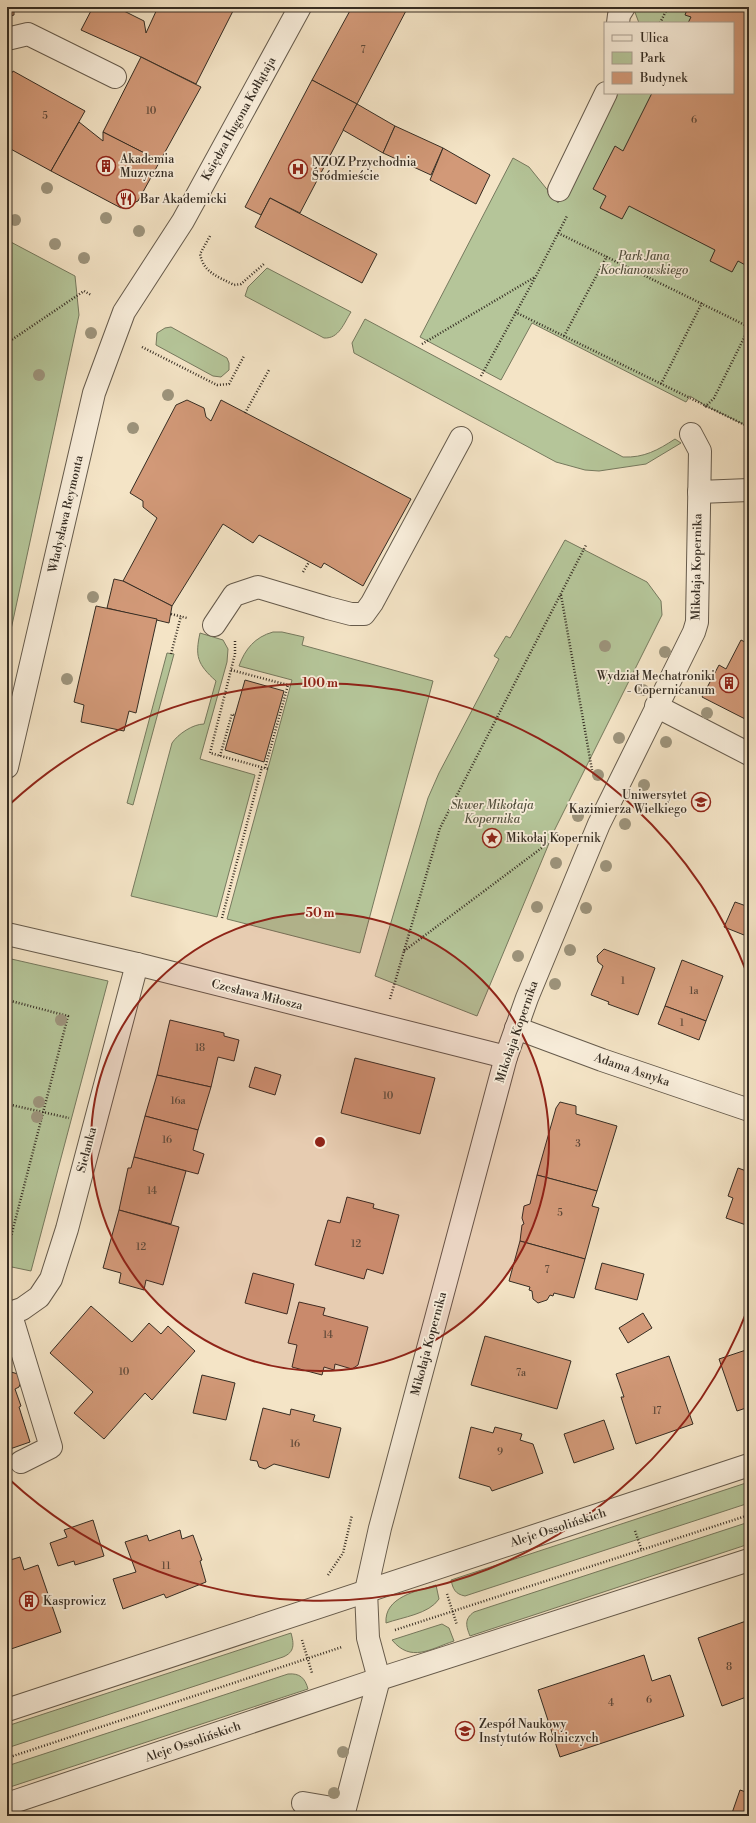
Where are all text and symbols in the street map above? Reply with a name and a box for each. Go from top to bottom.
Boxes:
legend [604,22,734,94]
text: Ulica [640,31,669,46]
house number: 7 [360,44,366,56]
text: Park [640,51,666,66]
street label: Księdza Hugona Kołłątaja [199,54,280,184]
text: Budynek [639,71,688,86]
house number: 10 [146,105,157,117]
house number: 5 [42,110,48,122]
house number: 6 [691,114,697,126]
place label: Akademia Muzyczna [119,152,175,181]
building icon: Akademia Muzyczna [95,155,117,177]
place label: NZOZ Przychodnia Śródmieście [312,155,417,184]
hospital icon: NZOZ Przychodnia Śródmieście [287,158,309,180]
restaurant icon: Bar Akademicki [115,188,137,210]
place label: Bar Akademicki [139,192,227,207]
park label: Park Jana Kochanowskiego [600,249,688,278]
street label: Władysława Reymonta [45,453,87,575]
street label: Mikołaja Kopernika [689,512,705,621]
place label: Wydział Mechatroniki - Copernicanum [596,669,715,698]
building icon: Wydział Mechatroniki - Copernicanum [718,672,740,694]
text: 100 m [302,676,338,691]
place label: Uniwersytet Kazimierza Wielkiego [569,788,688,817]
school or university icon: Uniwersytet Kazimierza Wielkiego [690,791,712,813]
park label: Skwer Mikołaja Kopernika [450,798,534,827]
place icon: Mikołaj Kopernik [481,827,503,849]
place label: Mikołaj Kopernik [506,831,601,846]
text: 50 m [305,906,335,921]
house number: 1 [621,975,626,987]
street label: Czesława Miłosza [210,976,305,1014]
street label: Mikołaja Kopernika [492,978,542,1085]
house number: 1a [689,985,700,997]
house number: 1 [680,1017,685,1029]
house number: 18 [195,1042,205,1054]
street label: Adama Asnyka [591,1050,673,1090]
house number: 10 [383,1090,394,1102]
house number: 16a [170,1095,186,1107]
street label: Sielanka [74,1125,100,1174]
house number: 16 [162,1134,172,1146]
centre of rings [313,1135,327,1149]
house number: 3 [575,1138,581,1150]
house number: 14 [147,1185,157,1197]
house number: 5 [557,1207,563,1219]
house number: 12 [351,1238,361,1250]
house number: 12 [136,1241,146,1253]
house number: 7 [544,1264,550,1276]
street label: Mikołaja Kopernika [408,1289,450,1398]
house number: 14 [323,1329,333,1341]
house number: 10 [119,1366,130,1378]
house number: 7a [516,1367,527,1379]
house number: 17 [653,1405,661,1417]
house number: 16 [290,1438,300,1450]
house number: 9 [497,1446,503,1458]
street label: Aleje Ossolińskich [507,1505,608,1551]
house number: 11 [162,1560,171,1572]
building icon: Kasprowicz [18,1590,40,1612]
place label: Kasprowicz [43,1594,106,1609]
house number: 8 [726,1661,732,1673]
house number: 6 [646,1694,652,1706]
house number: 4 [608,1697,614,1709]
place label: Zespół Naukowy Instytutów Rolniczych [479,1717,599,1746]
street label: Aleje Ossolińskich [142,1719,243,1766]
school or university icon: Zespół Naukowy Instytutów Rolniczych [454,1720,476,1742]

